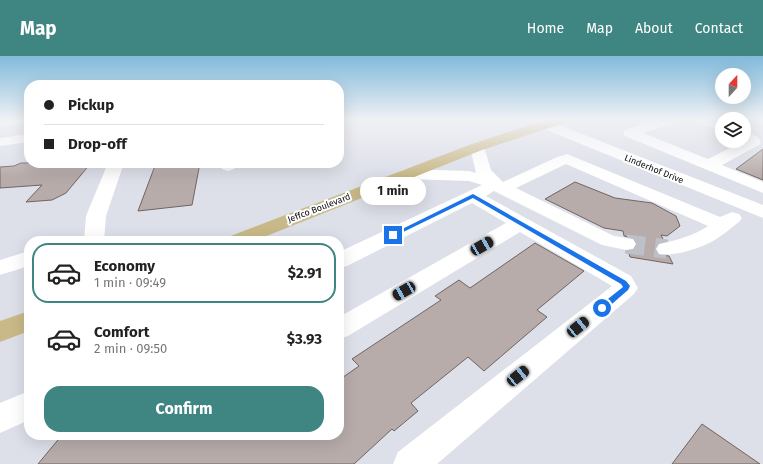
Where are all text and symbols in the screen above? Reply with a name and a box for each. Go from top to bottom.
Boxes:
text: Map [20,17,57,40]
text: Home [527,20,564,37]
text: Map [586,20,613,37]
text: About [635,20,673,37]
text: Contact [695,20,743,37]
north arrow [715,68,751,104]
map controls [715,68,751,148]
text: Pickup [68,96,114,114]
button: layers [715,112,751,148]
text: Drop-off [68,135,127,153]
street label: Linderhof Drive [623,153,685,185]
callout: 1 min [360,177,426,205]
text: 1 min [377,183,409,198]
street label: Jeffco Boulevard [286,191,352,225]
route end [384,226,402,244]
car [469,235,495,257]
icon: car [46,255,82,291]
text: Economy [94,257,155,275]
text: $2.91 [288,264,322,282]
text: 1 min · 09:49 [94,275,166,290]
car [391,280,417,302]
route start [593,299,611,317]
car [565,315,591,339]
icon: car [46,321,82,357]
text: Comfort [94,323,150,341]
text: $3.93 [287,330,322,348]
text: 2 min · 09:50 [94,341,167,356]
car [505,364,531,388]
button: Confirm [44,386,324,432]

